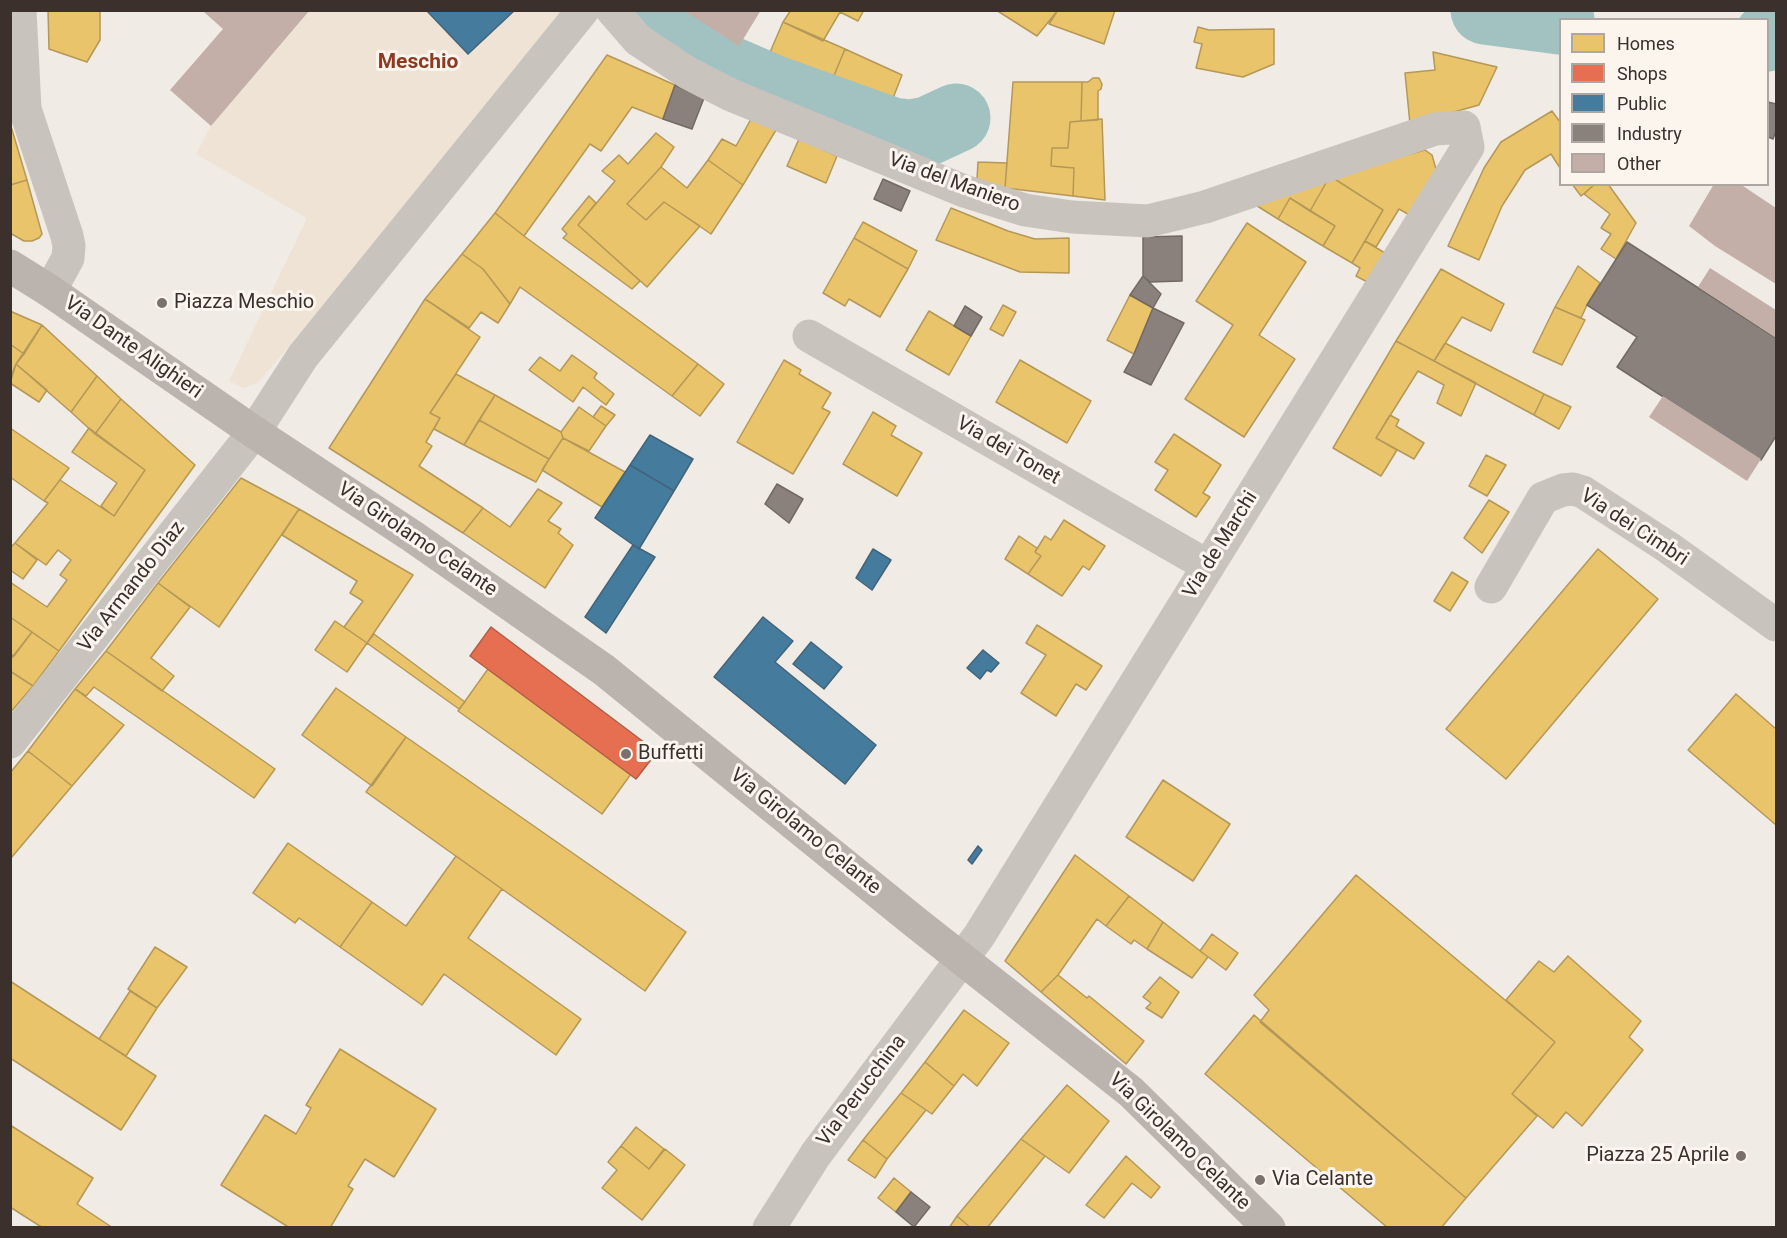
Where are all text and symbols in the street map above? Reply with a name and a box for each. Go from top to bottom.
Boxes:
legend [1559,18,1769,186]
text: Homes [1617,33,1675,54]
district label: Meschio [378,50,458,76]
text: Shops [1617,63,1667,84]
text: Public [1617,93,1667,114]
text: Industry [1617,123,1682,144]
street label: Via del Maniero [885,148,1023,218]
text: Other [1617,153,1661,174]
place label: Piazza Meschio [174,291,314,315]
street label: Via Dante Alighieri [59,292,207,404]
marker: Piazza Meschio [155,296,169,310]
street label: Via dei Tonet [952,412,1064,490]
street label: Via Girolamo Celante [333,478,501,602]
street label: Via dei Cimbri [1576,484,1692,572]
street label: Via de Marchi [1179,487,1263,603]
street label: Via Armando Diaz [74,517,190,657]
place label: Buffetti [638,742,704,766]
marker: Buffetti [619,747,633,761]
street label: Via Girolamo Celante [725,764,885,900]
street label: Via Perucchina [812,1031,912,1151]
street label: Via Girolamo Celante [1103,1068,1255,1216]
place label: Piazza 25 Aprile [1586,1144,1729,1168]
marker: Piazza 25 Aprile [1734,1149,1748,1163]
place label: Via Celante [1272,1168,1373,1192]
marker: Via Celante [1253,1173,1267,1187]

